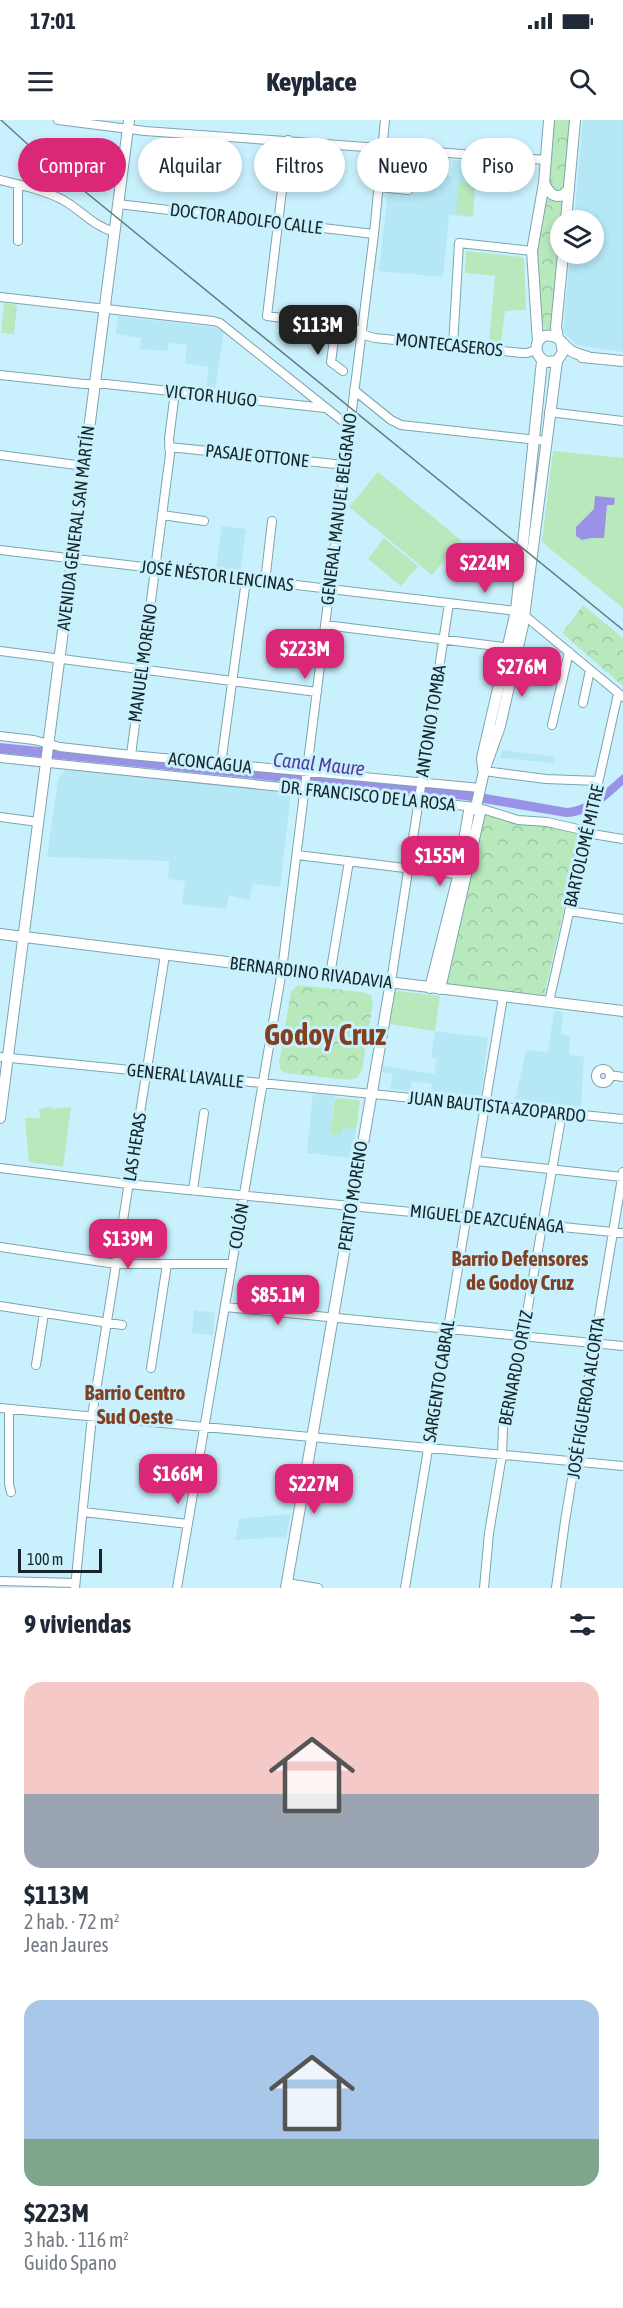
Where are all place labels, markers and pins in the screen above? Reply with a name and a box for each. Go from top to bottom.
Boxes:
pin: $113M [276,305,360,356]
pin: $224M [443,543,527,594]
pin: $223M [263,629,347,680]
pin: $276M [480,647,564,698]
pin: $155M [398,836,482,887]
pin: $139M [86,1219,170,1270]
pin: $85.1M [229,1275,327,1326]
pin: $166M [136,1454,220,1505]
pin: $227M [272,1464,356,1515]

